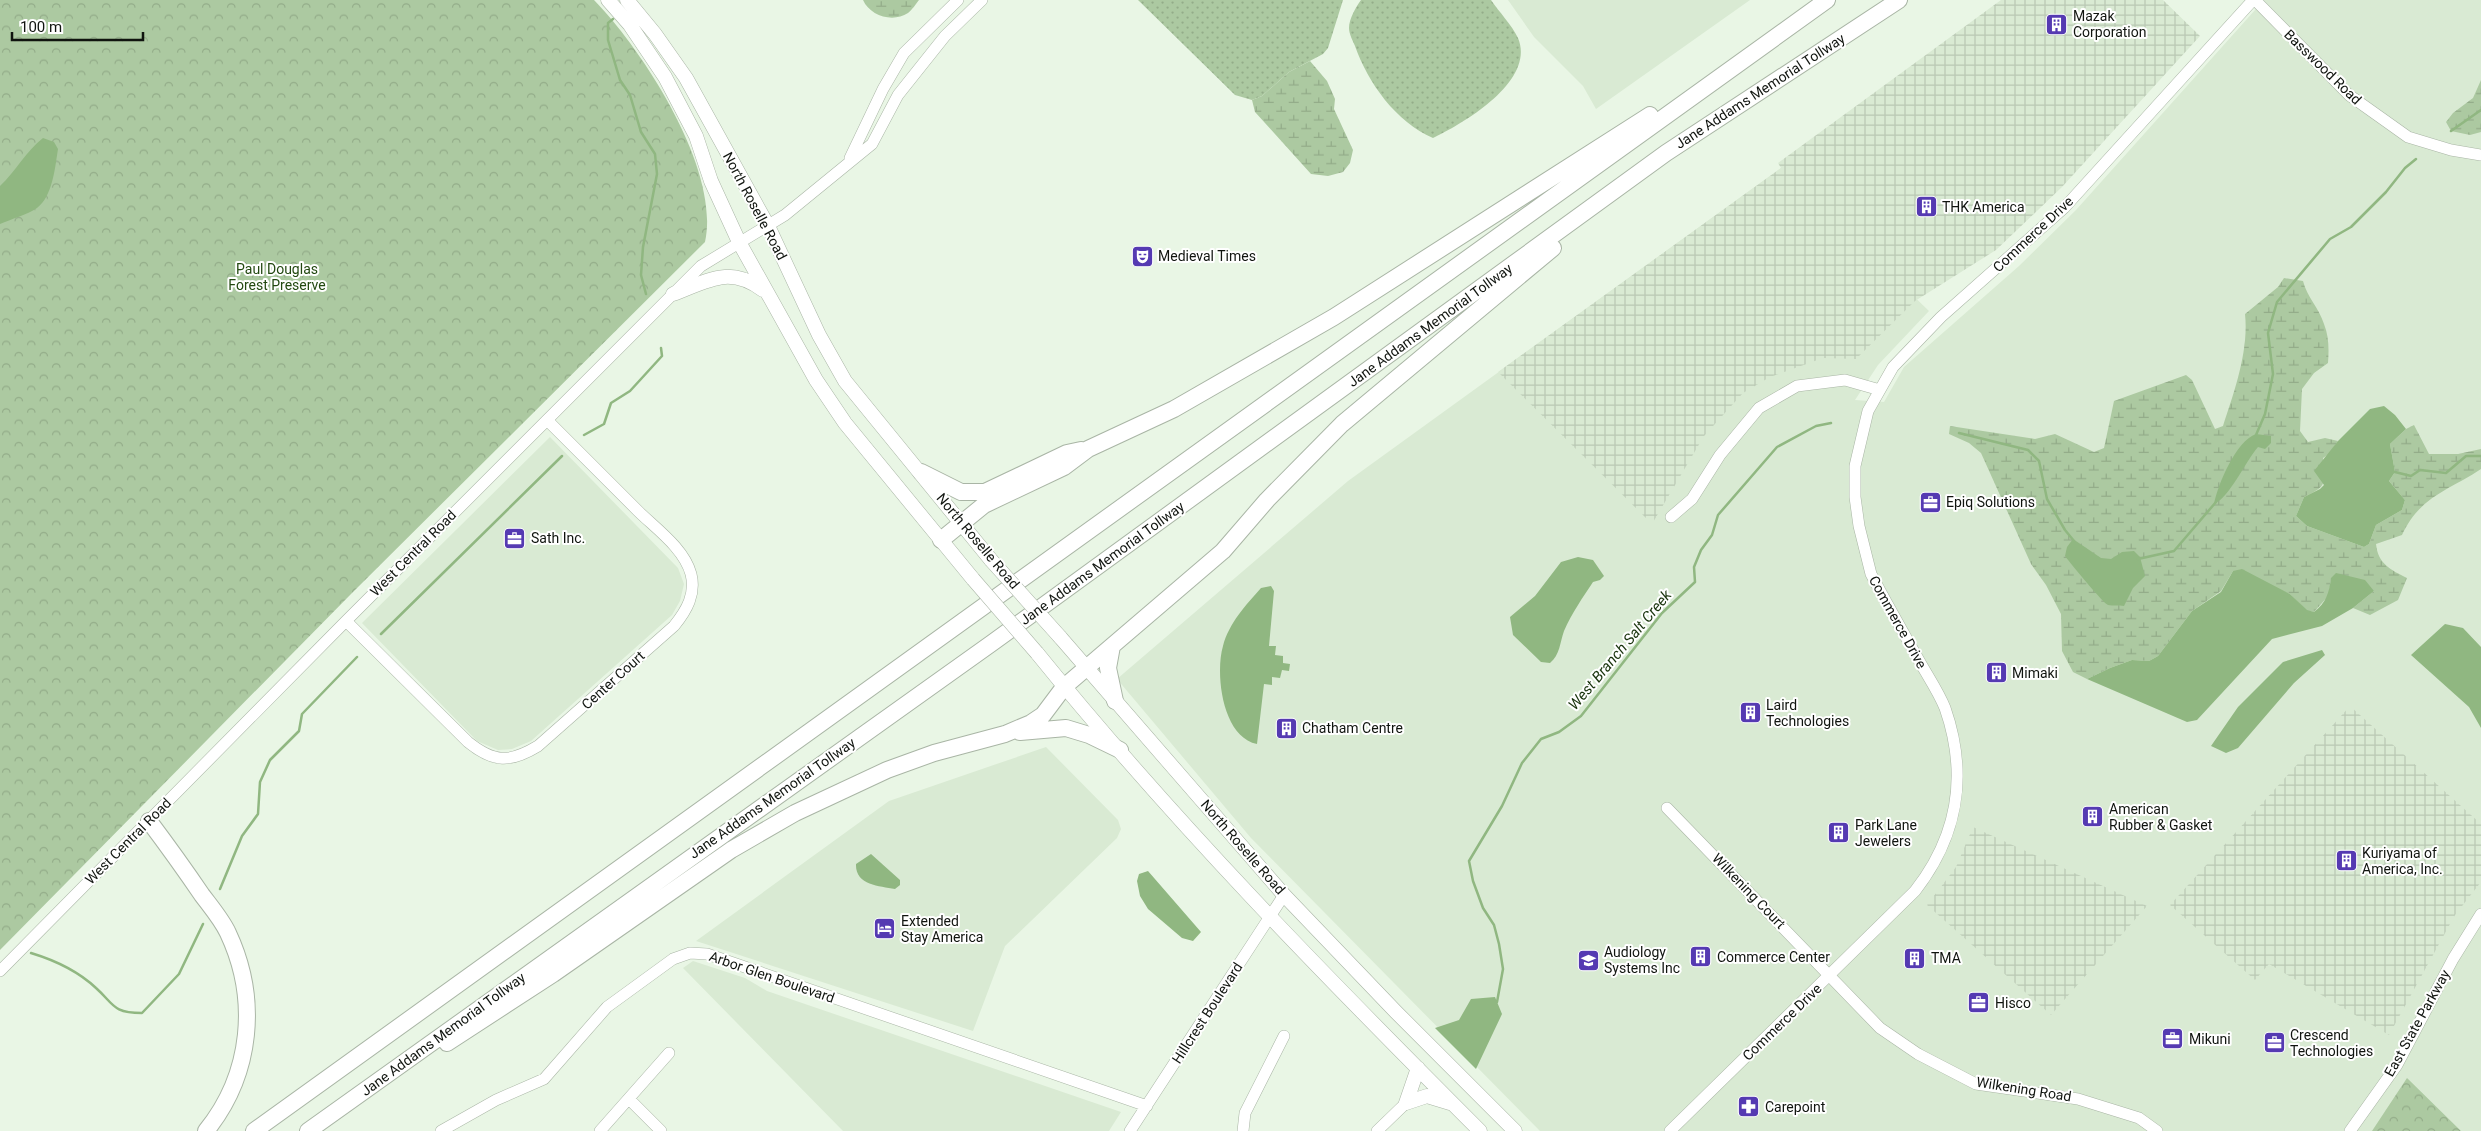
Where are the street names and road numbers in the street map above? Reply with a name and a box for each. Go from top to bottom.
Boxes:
street label: Basswood Road [2281,26,2365,108]
street label: Jane Addams Memorial Tollway [1672,30,1848,152]
street label: North Roselle Road [720,149,790,263]
street label: Commerce Drive [1990,193,2076,275]
street label: Jane Addams Memorial Tollway [1345,260,1515,390]
street label: North Roselle Road [933,490,1023,592]
street label: Jane Addams Memorial Tollway [1017,498,1187,628]
street label: West Central Road [367,507,459,599]
street label: Commerce Drive [1866,573,1930,671]
street label: Center Court [578,647,648,712]
street label: Jane Addams Memorial Tollway [686,734,858,862]
street label: West Central Road [82,795,174,887]
street label: North Roselle Road [1198,796,1288,898]
street label: Wilkening Court [1709,850,1789,932]
street label: Arbor Glen Boulevard [707,948,837,1006]
street label: Hillcrest Boulevard [1168,960,1246,1066]
street label: East State Parkway [2381,966,2453,1079]
street label: Jane Addams Memorial Tollway [358,969,528,1099]
street label: Commerce Drive [1739,980,1825,1064]
street label: Wilkening Road [1975,1074,2073,1104]

